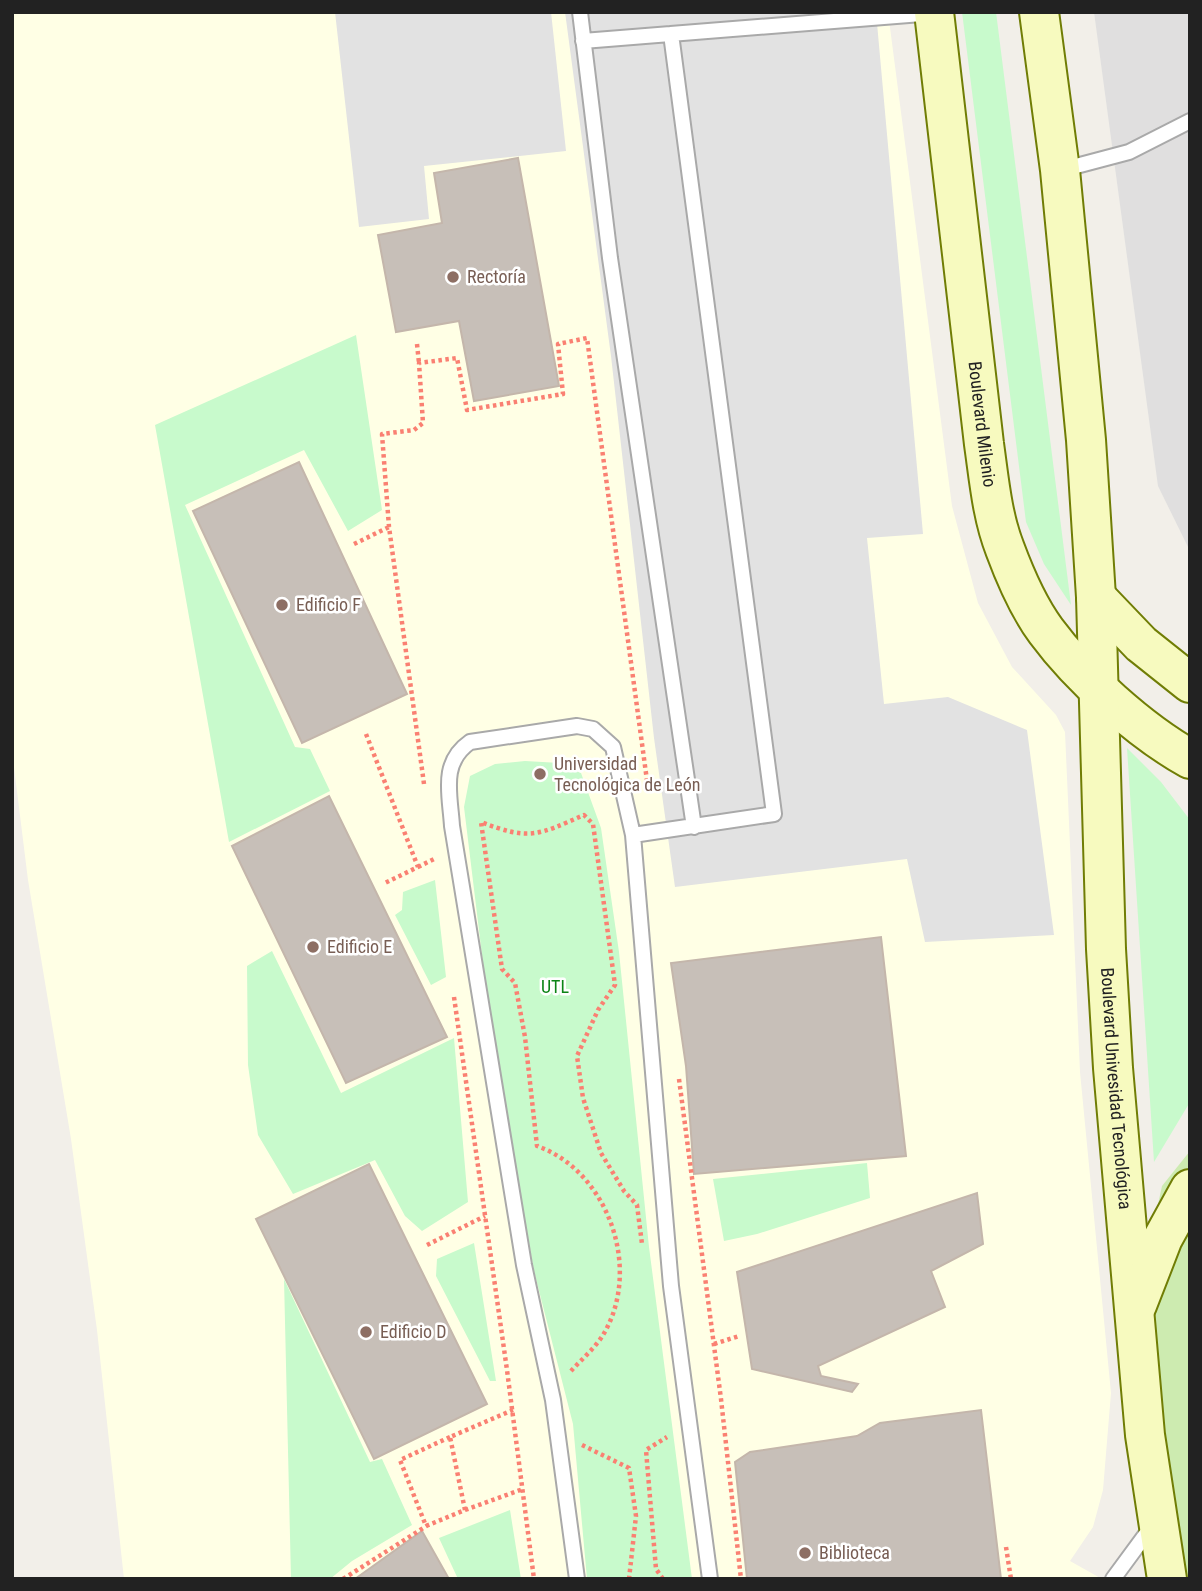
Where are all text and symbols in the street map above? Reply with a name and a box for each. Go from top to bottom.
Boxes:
place label: Rectoría [467,266,526,287]
marker: Rectoría [445,269,461,285]
street label: Boulevard Milenio [964,360,1001,489]
place label: Edificio F [296,594,361,615]
marker: Edificio F [274,597,290,613]
place label: Universidad Tecnológica de León [554,753,701,795]
marker: Universidad Tecnológica de León [532,766,548,782]
place label: Edificio E [327,936,392,957]
marker: Edificio E [305,939,321,955]
street label: Boulevard Univesidad Tecnológica [1097,967,1136,1210]
park label: UTL [541,976,569,997]
place label: Edificio D [380,1321,447,1342]
marker: Edificio D [358,1324,374,1340]
place label: Biblioteca [819,1542,890,1563]
marker: Biblioteca [797,1545,813,1561]

